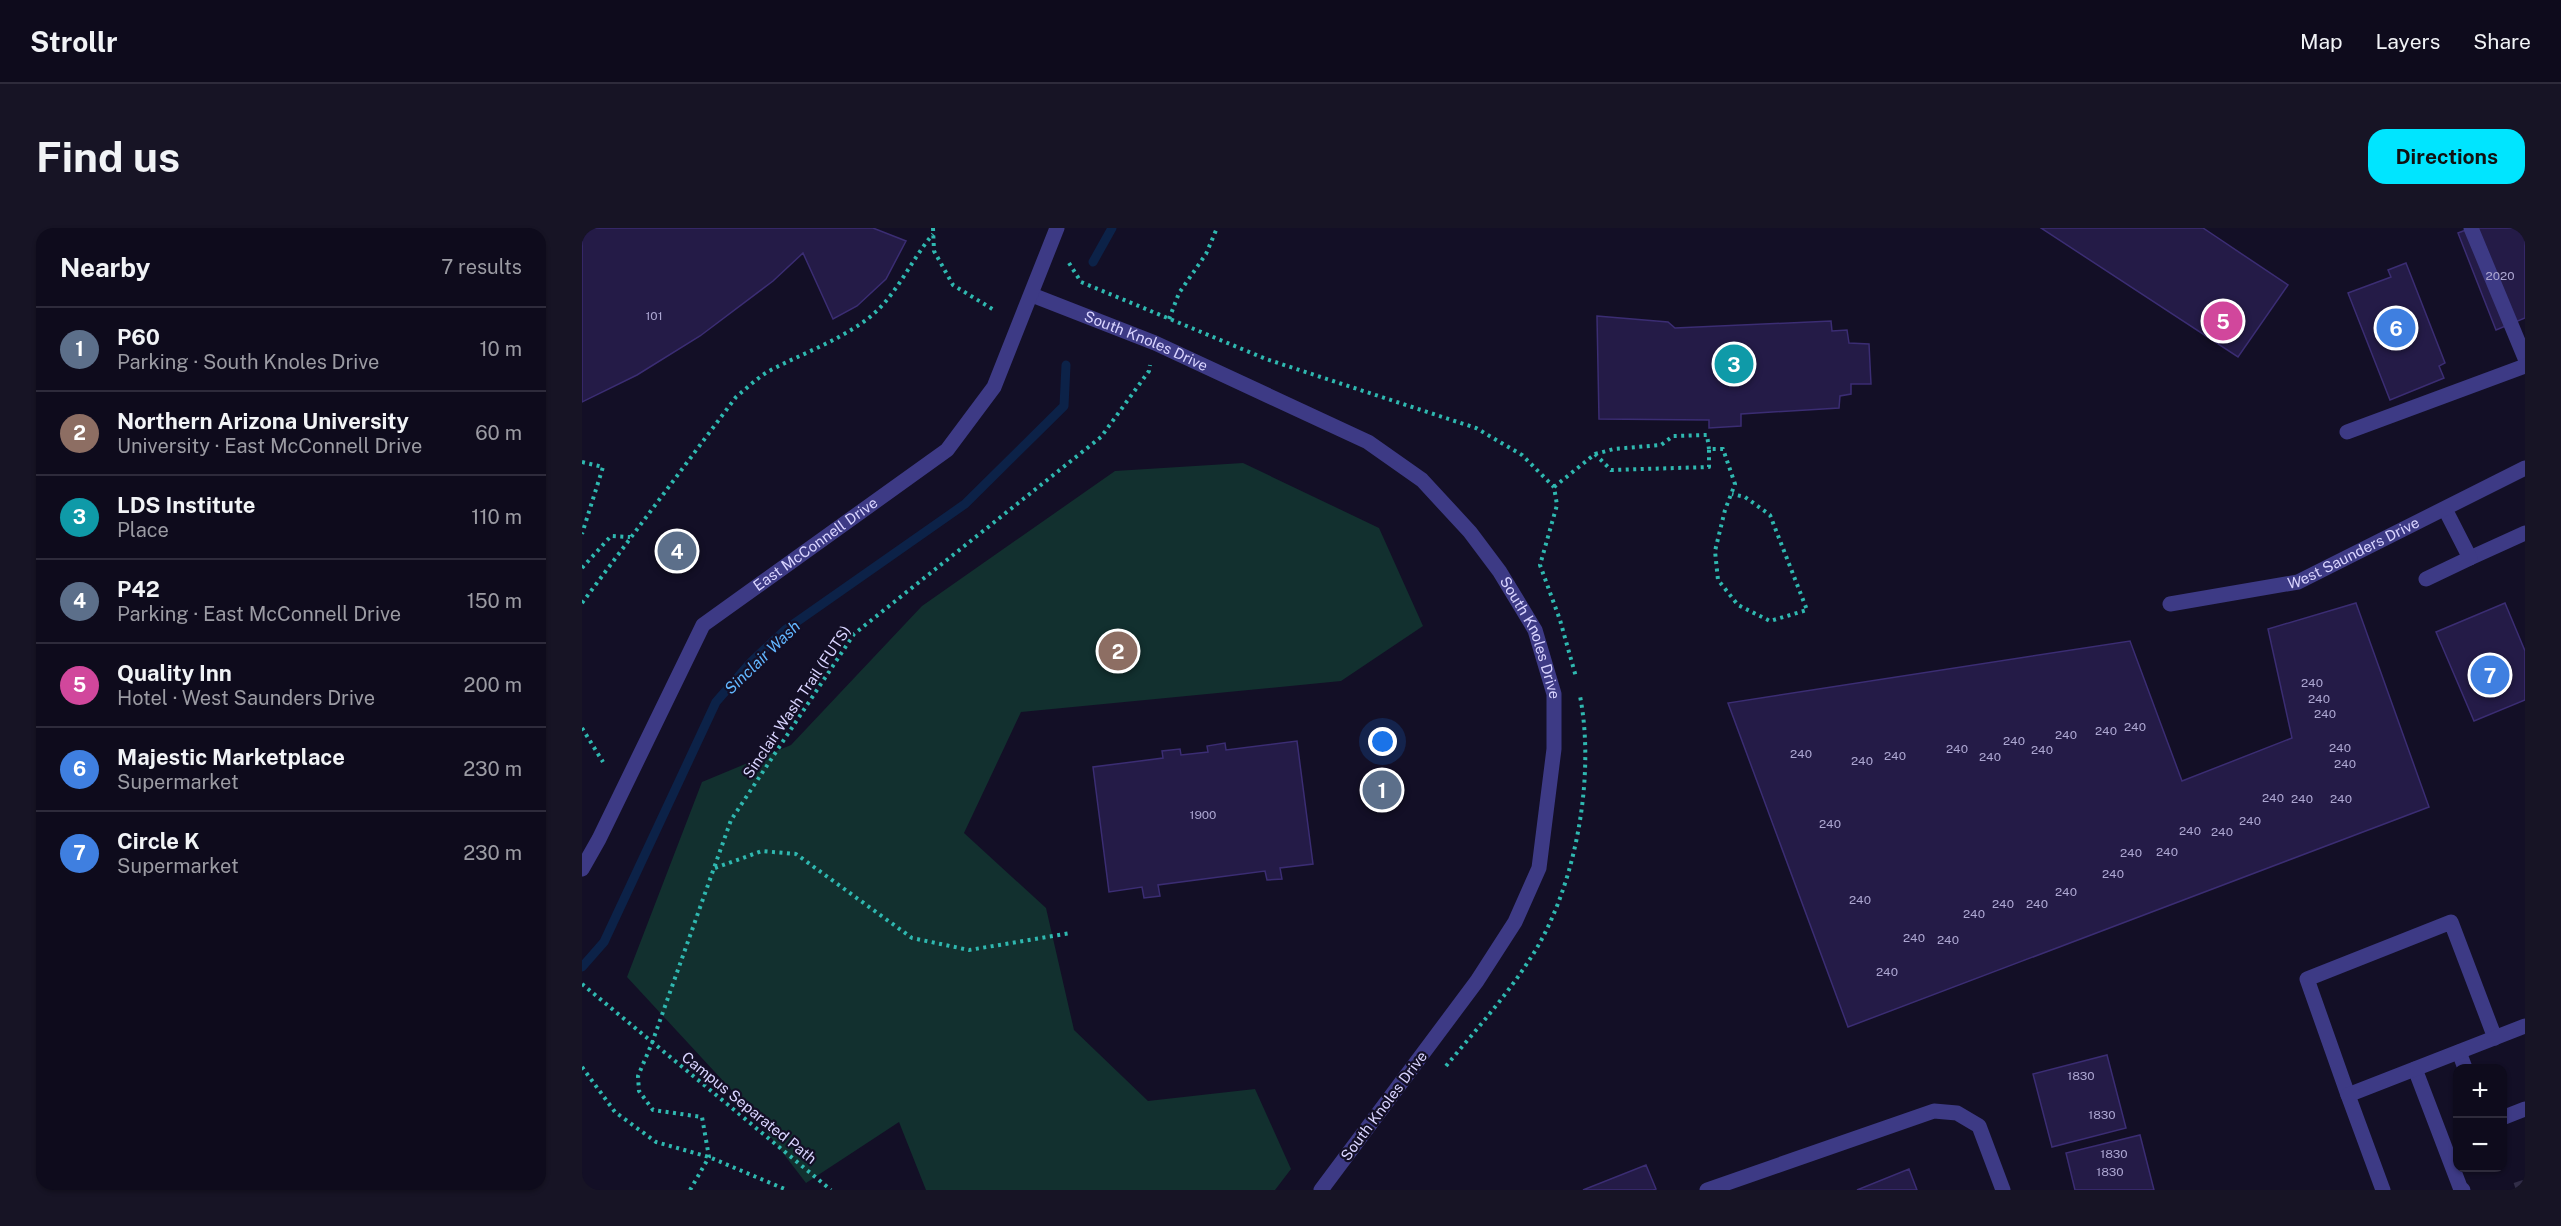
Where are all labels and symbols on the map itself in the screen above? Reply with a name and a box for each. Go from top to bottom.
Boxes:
house number: 2020 [2486,269,2515,283]
pin: 5 [2204,298,2242,344]
pin: 6 [2376,306,2416,350]
street label: South Knoles Drive [1082,307,1211,374]
house number: 101 [645,309,663,323]
pin: 3 [1714,342,1754,386]
street label: East McConnell Drive [750,494,881,594]
street label: West Saunders Drive [2286,514,2422,592]
pin: 4 [658,528,697,574]
street label: South Knoles Drive [1497,573,1563,699]
water label: Sinclair Wash [721,617,804,698]
street label: Sinclair Wash Trail (FUTS) [739,622,854,781]
pin: 2 [1098,628,1138,674]
pin: 7 [2470,652,2510,698]
house number: 240 [2301,676,2323,690]
house number: 240 [2308,692,2330,706]
house number: 240 [2314,707,2336,721]
house number: 240 [2124,720,2146,734]
house number: 240 [2095,724,2117,738]
your location [1368,727,1397,756]
house number: 240 [2055,728,2077,742]
house number: 240 [2003,734,2025,748]
house number: 240 [2329,741,2351,755]
house number: 240 [1946,742,1968,756]
house number: 240 [2031,743,2053,757]
house number: 240 [1790,747,1812,761]
house number: 240 [1884,749,1906,763]
house number: 240 [1979,750,2001,764]
house number: 240 [1851,754,1873,768]
house number: 240 [2334,757,2356,771]
pin: 1 [1362,768,1402,812]
house number: 240 [2262,791,2284,805]
house number: 240 [2291,792,2313,806]
house number: 240 [2330,792,2352,806]
house number: 1900 [1190,808,1216,822]
house number: 240 [2239,814,2261,828]
house number: 240 [1819,817,1841,831]
house number: 240 [2179,824,2201,838]
house number: 240 [2211,825,2233,839]
house number: 240 [2156,845,2178,859]
house number: 240 [2120,846,2142,860]
house number: 240 [2102,867,2124,881]
house number: 240 [2055,885,2077,899]
house number: 240 [1849,893,1871,907]
house number: 240 [1992,897,2014,911]
house number: 240 [2026,897,2048,911]
house number: 240 [1963,907,1985,921]
house number: 240 [1903,931,1925,945]
house number: 240 [1937,933,1959,947]
house number: 240 [1876,965,1898,979]
street label: Campus Separated Path [679,1048,820,1167]
street label: South Knoles Drive [1337,1048,1430,1164]
house number: 1830 [2067,1069,2095,1083]
house number: 1830 [2088,1108,2116,1122]
house number: 1830 [2100,1147,2128,1161]
house number: 1830 [2096,1165,2124,1179]

